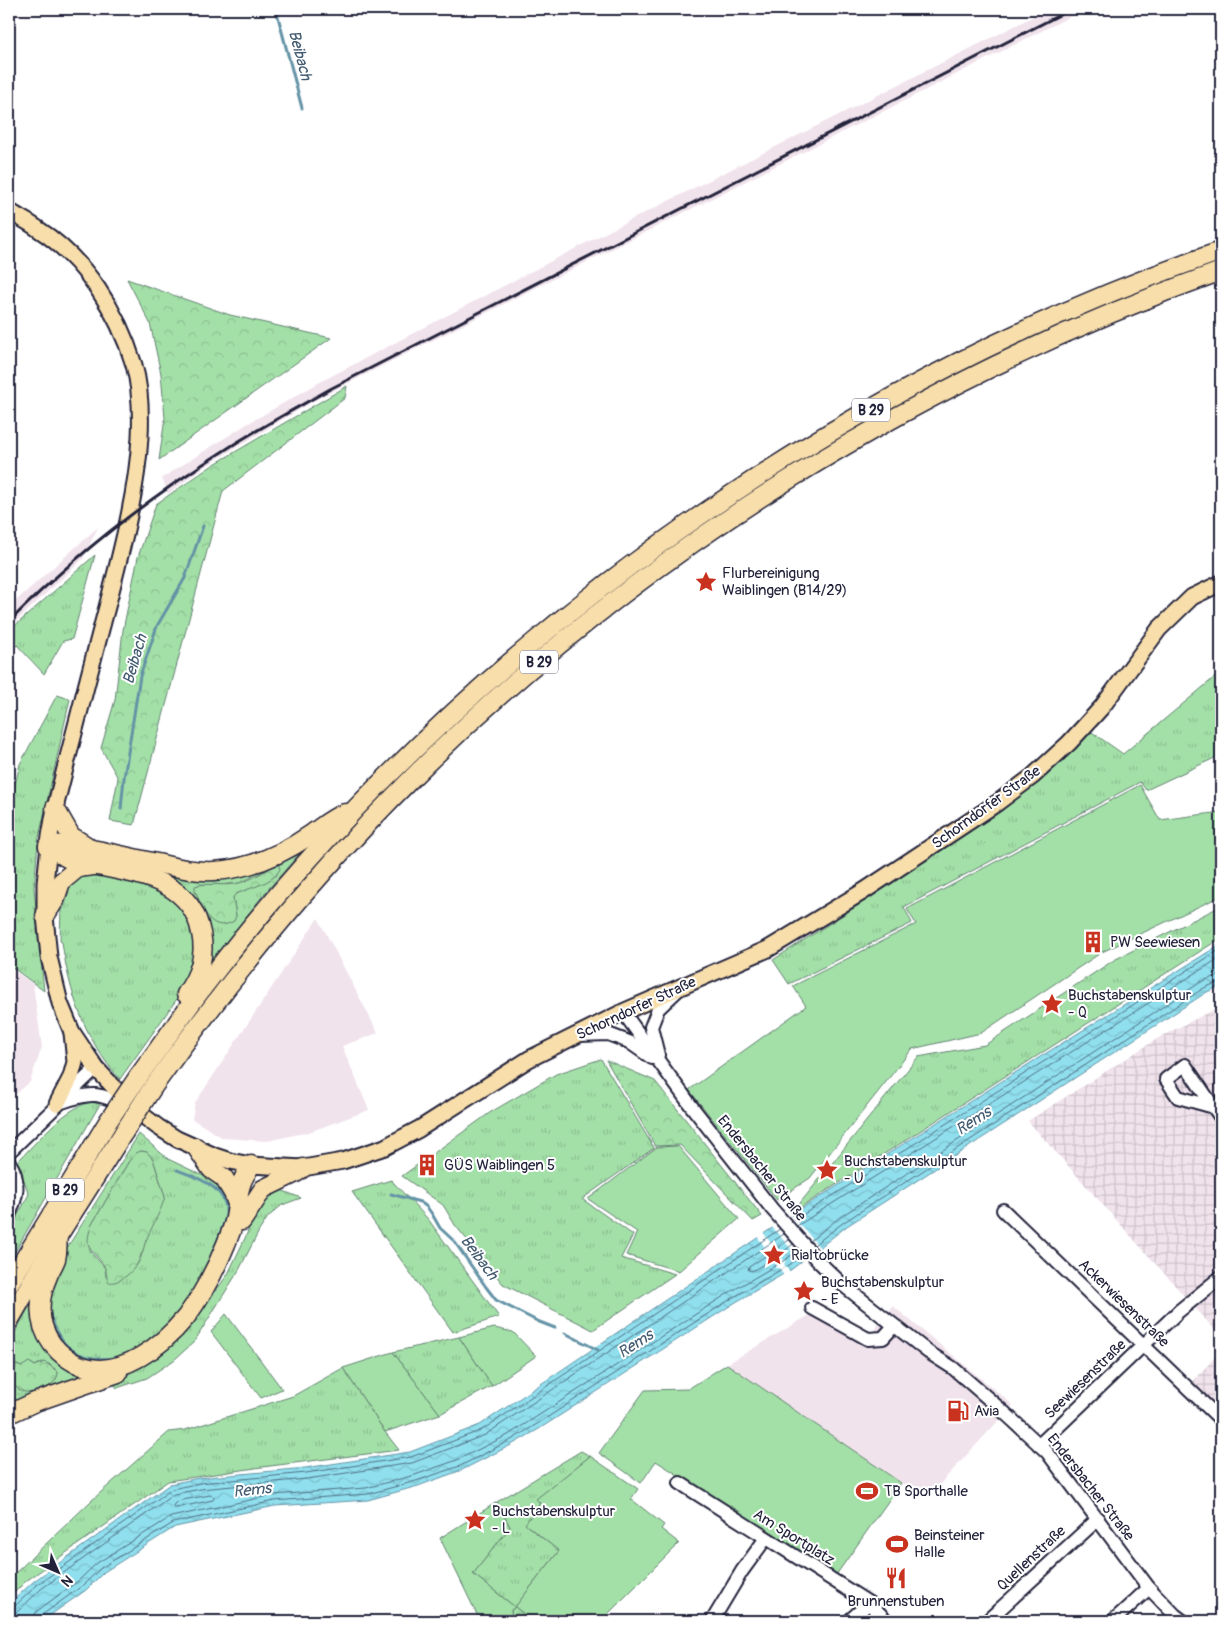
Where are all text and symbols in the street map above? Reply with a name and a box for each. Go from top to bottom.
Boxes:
water label: Beibach [284,28,317,84]
road number: B 29 [852,398,890,422]
place label: Flurbereinigung Waiblingen (B14/29) [722,564,847,600]
place icon: Flurbereinigung Waiblingen (B14/29) [693,569,719,595]
water label: Beibach [118,631,152,686]
road number: B 29 [520,650,558,674]
street label: Schorndorfer Straße [928,761,1045,853]
building icon: PW Seewiesen [1080,929,1106,955]
place label: PW Seewiesen [1110,933,1200,952]
street label: Schorndorfer Straße [573,972,700,1044]
place label: Buchstabenskulptur - Q [1068,986,1192,1022]
place icon: Buchstabenskulptur - Q [1039,991,1065,1017]
water label: Rems [952,1101,997,1140]
street label: Endersbacher Straße [713,1111,811,1226]
building icon: GÜS Waiblingen 5 [414,1152,440,1178]
place label: Buchstabenskulptur - U [844,1152,968,1188]
place label: GÜS Waiblingen 5 [444,1156,555,1175]
place icon: Buchstabenskulptur - U [814,1157,840,1183]
road number: B 29 [46,1178,84,1202]
water label: Beibach [456,1231,503,1285]
place icon: Rialtobrücke [761,1242,787,1268]
place label: Rialtobrücke [791,1246,869,1265]
street label: Ackerwiesenstraße [1074,1255,1174,1352]
place label: Buchstabenskulptur - E [821,1273,945,1309]
place icon: Buchstabenskulptur - E [791,1278,817,1304]
water label: Rems [614,1324,659,1363]
street label: Seewiesenstraße [1040,1335,1131,1423]
fuel station icon: Avia [945,1398,971,1424]
place label: Avia [974,1402,999,1421]
street label: Endersbacher Straße [1043,1430,1139,1545]
water label: Rems [232,1478,274,1502]
sports icon: TB Sporthalle [854,1478,880,1504]
place label: TB Sporthalle [884,1482,969,1501]
place label: Buchstabenskulptur - L [492,1502,616,1538]
street label: Am Sportplatz [750,1505,838,1570]
place icon: Buchstabenskulptur - L [462,1507,488,1533]
street label: Quellenstraße [993,1521,1070,1595]
place label: Beinsteiner Halle [914,1526,985,1562]
sports icon: Beinsteiner Halle [884,1531,910,1557]
north arrow [32,1548,82,1598]
restaurant icon: Brunnenstuben [883,1565,909,1591]
text: N [57,1571,76,1590]
place label: Brunnenstuben [848,1592,944,1611]

